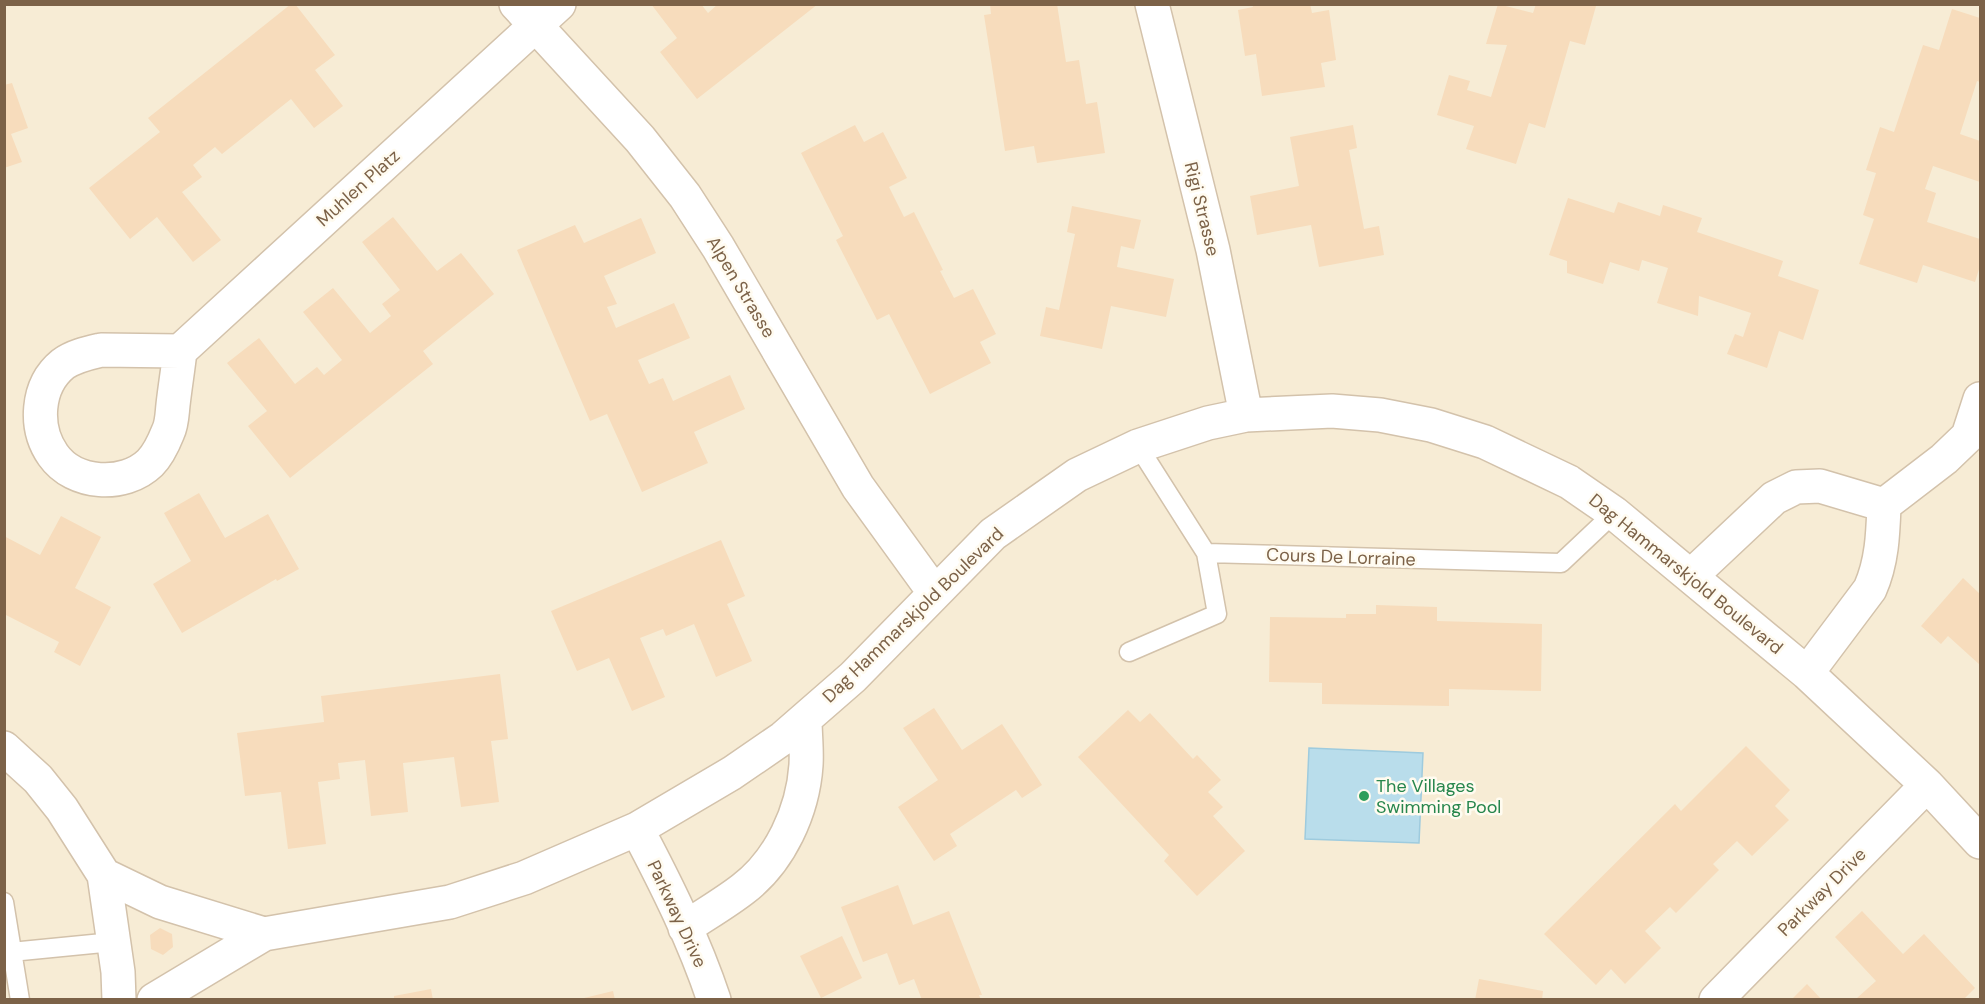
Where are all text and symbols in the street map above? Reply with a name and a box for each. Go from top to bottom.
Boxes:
street label: Muhlen Platz [311,144,405,232]
street label: Rigi Strasse [1179,159,1225,259]
street label: Alpen Strasse [701,232,781,342]
street label: Dag Hammarskjold Boulevard [1584,488,1788,660]
street label: Dag Hammarskjold Boulevard [817,522,1009,708]
street label: Cours De Lorraine [1266,542,1416,572]
place label: The Villages Swimming Pool [1376,774,1501,819]
marker: The Villages Swimming Pool [1357,789,1371,803]
street label: Parkway Drive [1773,843,1871,941]
street label: Parkway Drive [642,856,712,972]

